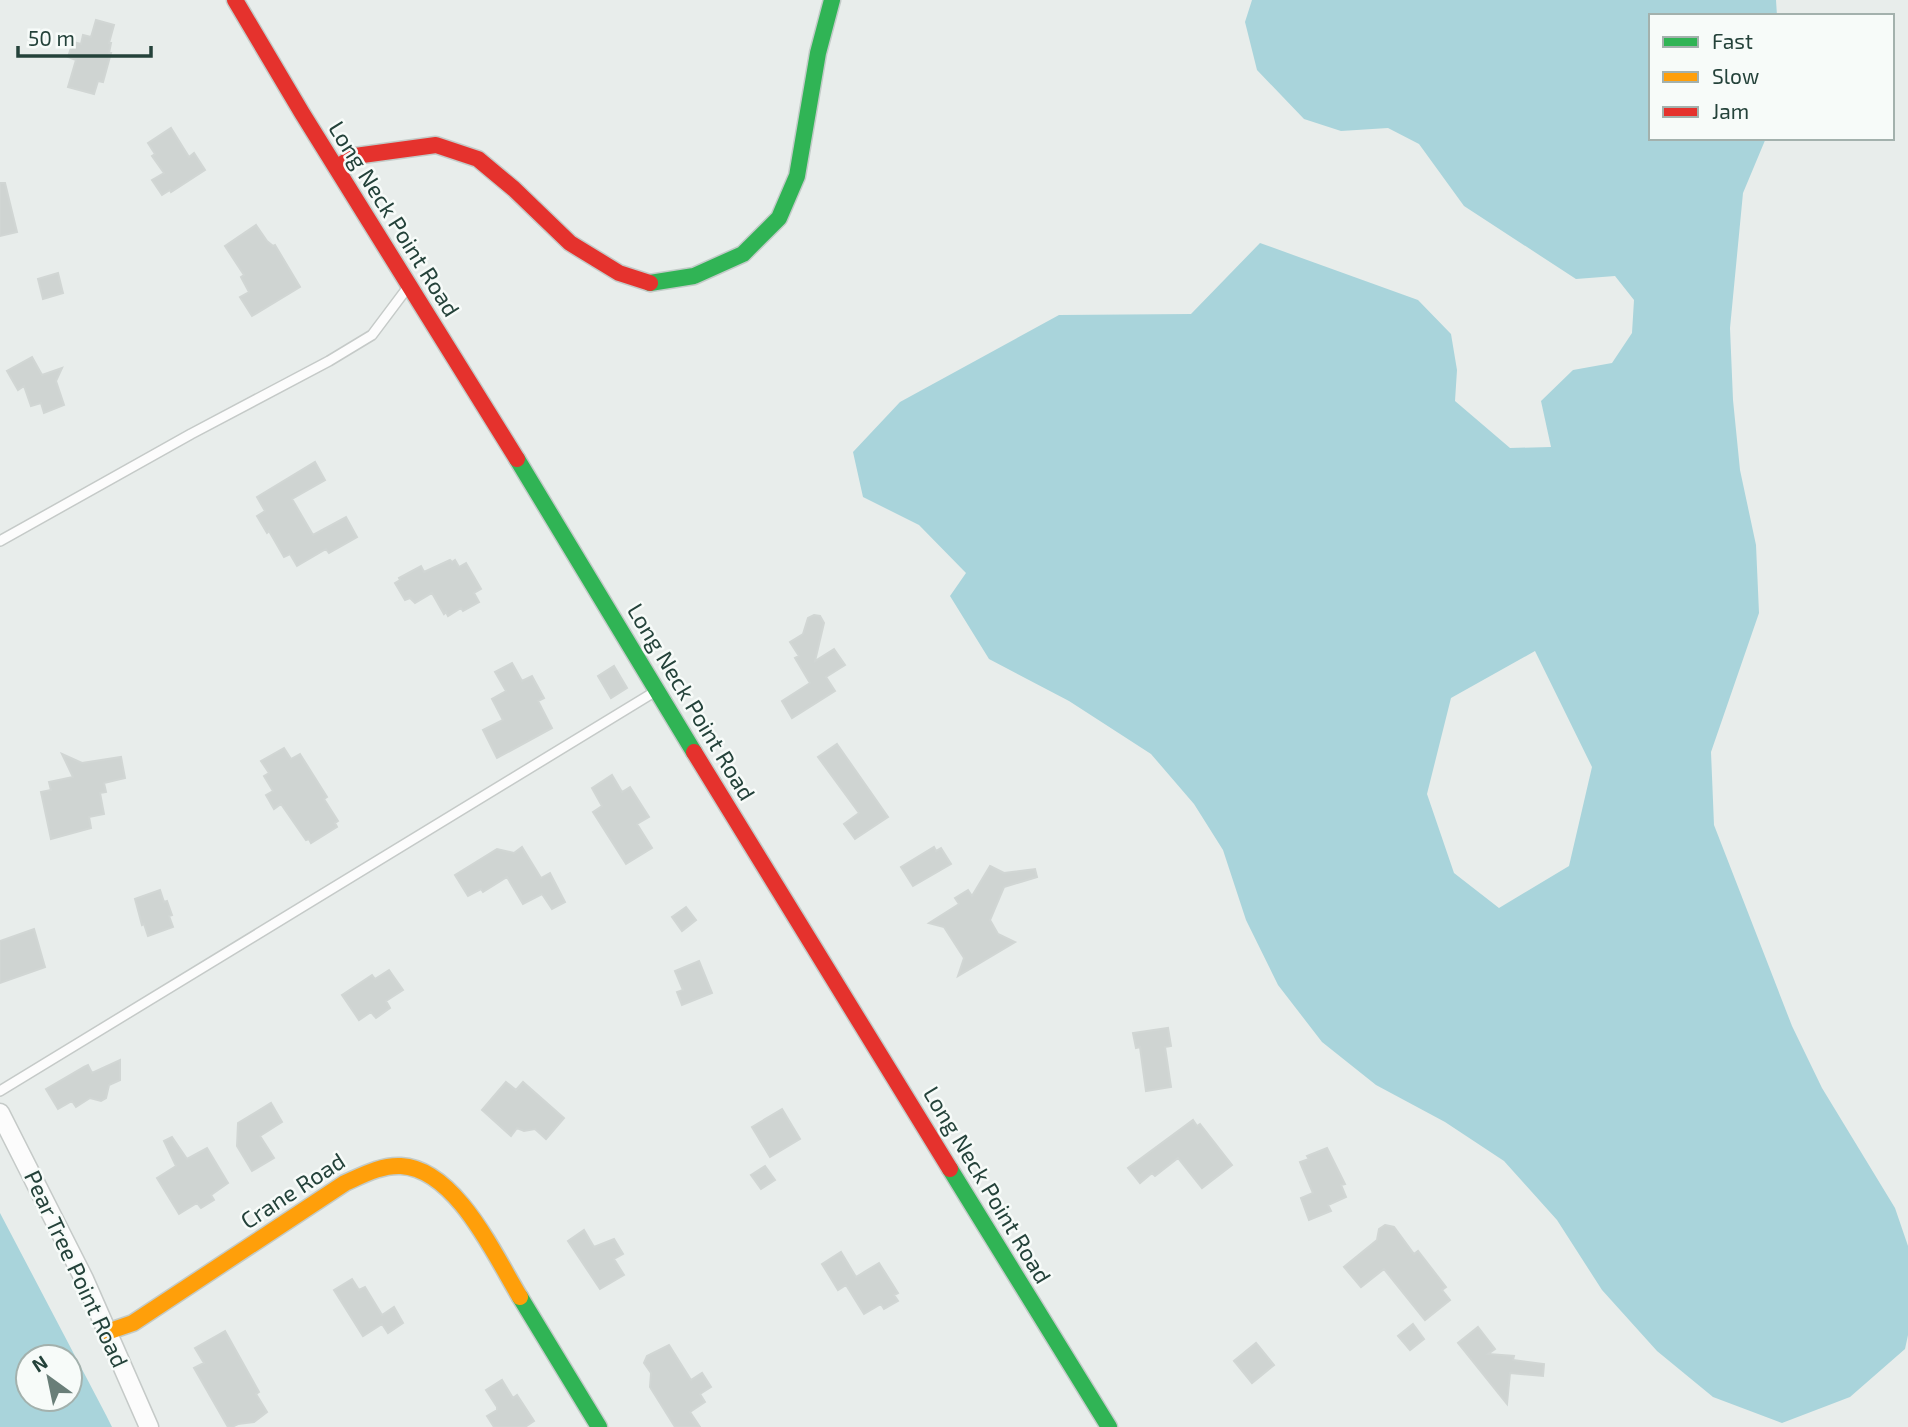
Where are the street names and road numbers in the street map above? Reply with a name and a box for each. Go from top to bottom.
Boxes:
street label: Long Neck Point Road [323,116,466,321]
street label: Long Neck Point Road [622,598,762,805]
street label: Long Neck Point Road [918,1081,1058,1288]
street label: Crane Road [235,1146,350,1234]
street label: Pear Tree Point Road [19,1166,135,1372]

